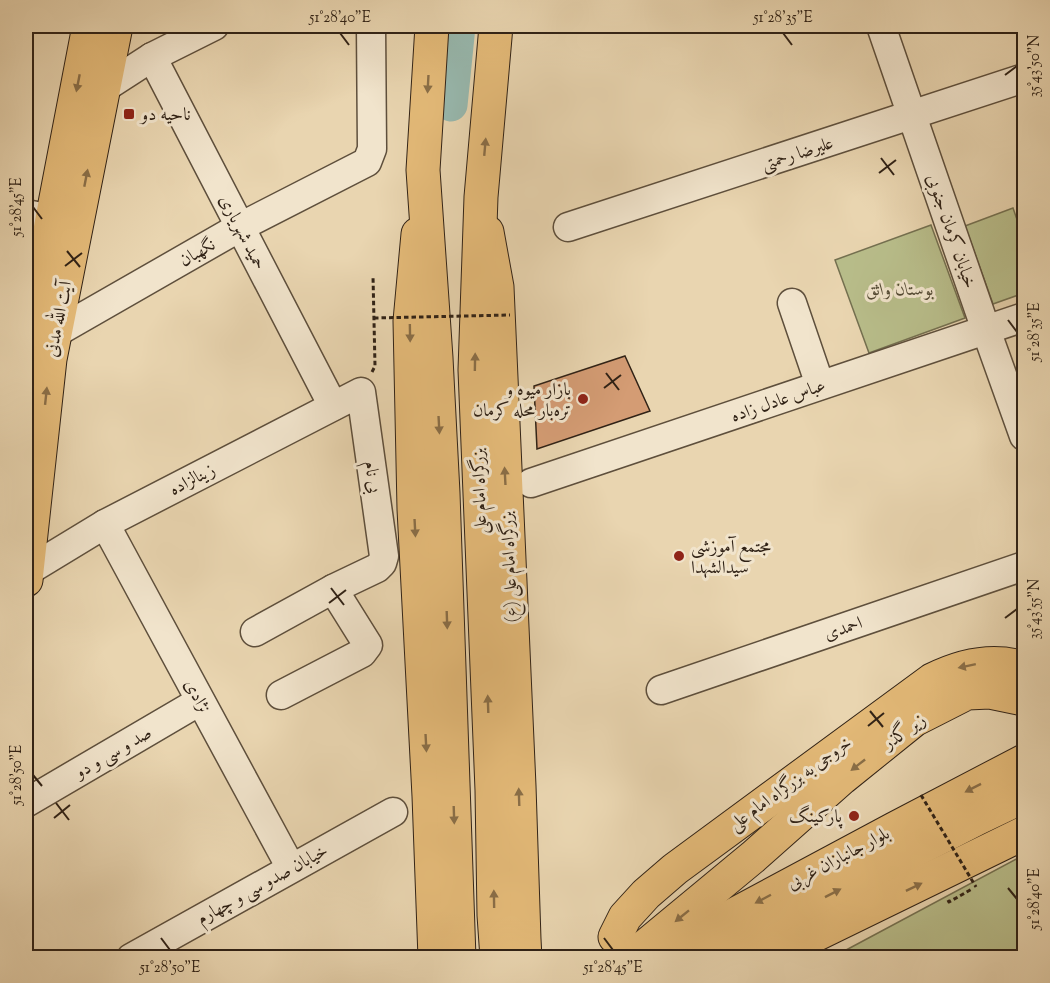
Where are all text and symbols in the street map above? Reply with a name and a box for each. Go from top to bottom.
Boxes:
text: 51°28'40"E [308,8,371,29]
text: 51°28'35"E [752,8,813,29]
text: 35°43'50"N [1025,35,1046,97]
one-way arrow [73,74,82,93]
one-way arrow [423,74,433,93]
place label: ناحیه دو [139,103,191,129]
marker: ناحیه دو [122,107,136,121]
street label: علیرضا رحمتی [758,131,837,179]
one-way arrow [480,137,490,156]
one-way arrow [82,168,91,187]
street label: خیابان کرمان جنوبی [918,171,982,292]
text: 51°28'45"E [7,177,28,238]
street label: حمید شهریاری [211,191,271,275]
street label: نگهبان [175,233,221,275]
street label: آیت الله مدنی [37,277,80,359]
park label: بوستان واثق [866,278,935,304]
text: 51°28'35"E [1025,302,1046,363]
one-way arrow [406,323,415,342]
one-way arrow [470,353,480,372]
street label: عباس عادل زاده [728,374,829,430]
place label: بازار میوه و تره‌بار محله کرمان [473,378,571,425]
one-way arrow [41,387,51,406]
marker: بازار میوه و تره‌بار محله کرمان [576,392,590,406]
one-way arrow [435,416,444,435]
street label: بزرگراه امام علی [466,447,496,534]
street label: زینالزاده [165,458,221,503]
street label: بی نام [355,459,386,496]
one-way arrow [501,466,510,485]
street label: بزرگراه امام علی (ع) [494,511,528,623]
one-way arrow [410,518,419,537]
place label: مجتمع آموزشی سیدالشهدا [691,535,771,582]
marker: مجتمع آموزشی سیدالشهدا [672,549,686,563]
text: 35°43'55"N [1025,579,1046,639]
one-way arrow [443,611,452,630]
street label: احمدی [821,611,867,649]
one-way arrow [957,662,976,671]
street label: نژادی [176,675,216,719]
one-way arrow [484,695,493,714]
street label: زیر گذر [875,707,932,758]
street label: صد و سی و دو [69,721,157,787]
street label: خروجی به بزرگراه امام علی [724,730,859,839]
one-way arrow [421,734,431,753]
text: 51°28'50"E [7,745,28,806]
one-way arrow [850,759,866,772]
one-way arrow [964,783,981,793]
one-way arrow [515,787,524,806]
place label: پارکینگ [789,804,844,831]
one-way arrow [449,805,459,824]
marker: پارکینگ [847,809,861,823]
street label: بلوار جانبازان غربی [783,822,895,898]
street label: خیابان صدو سی و چهارم [193,839,334,934]
text: 51°28'40"E [1025,868,1046,931]
one-way arrow [905,883,922,892]
one-way arrow [824,888,841,897]
one-way arrow [489,890,499,909]
one-way arrow [754,894,771,904]
one-way arrow [674,909,689,921]
text: 51°28'50"E [139,958,200,979]
text: 51°28'45"E [582,958,643,979]

